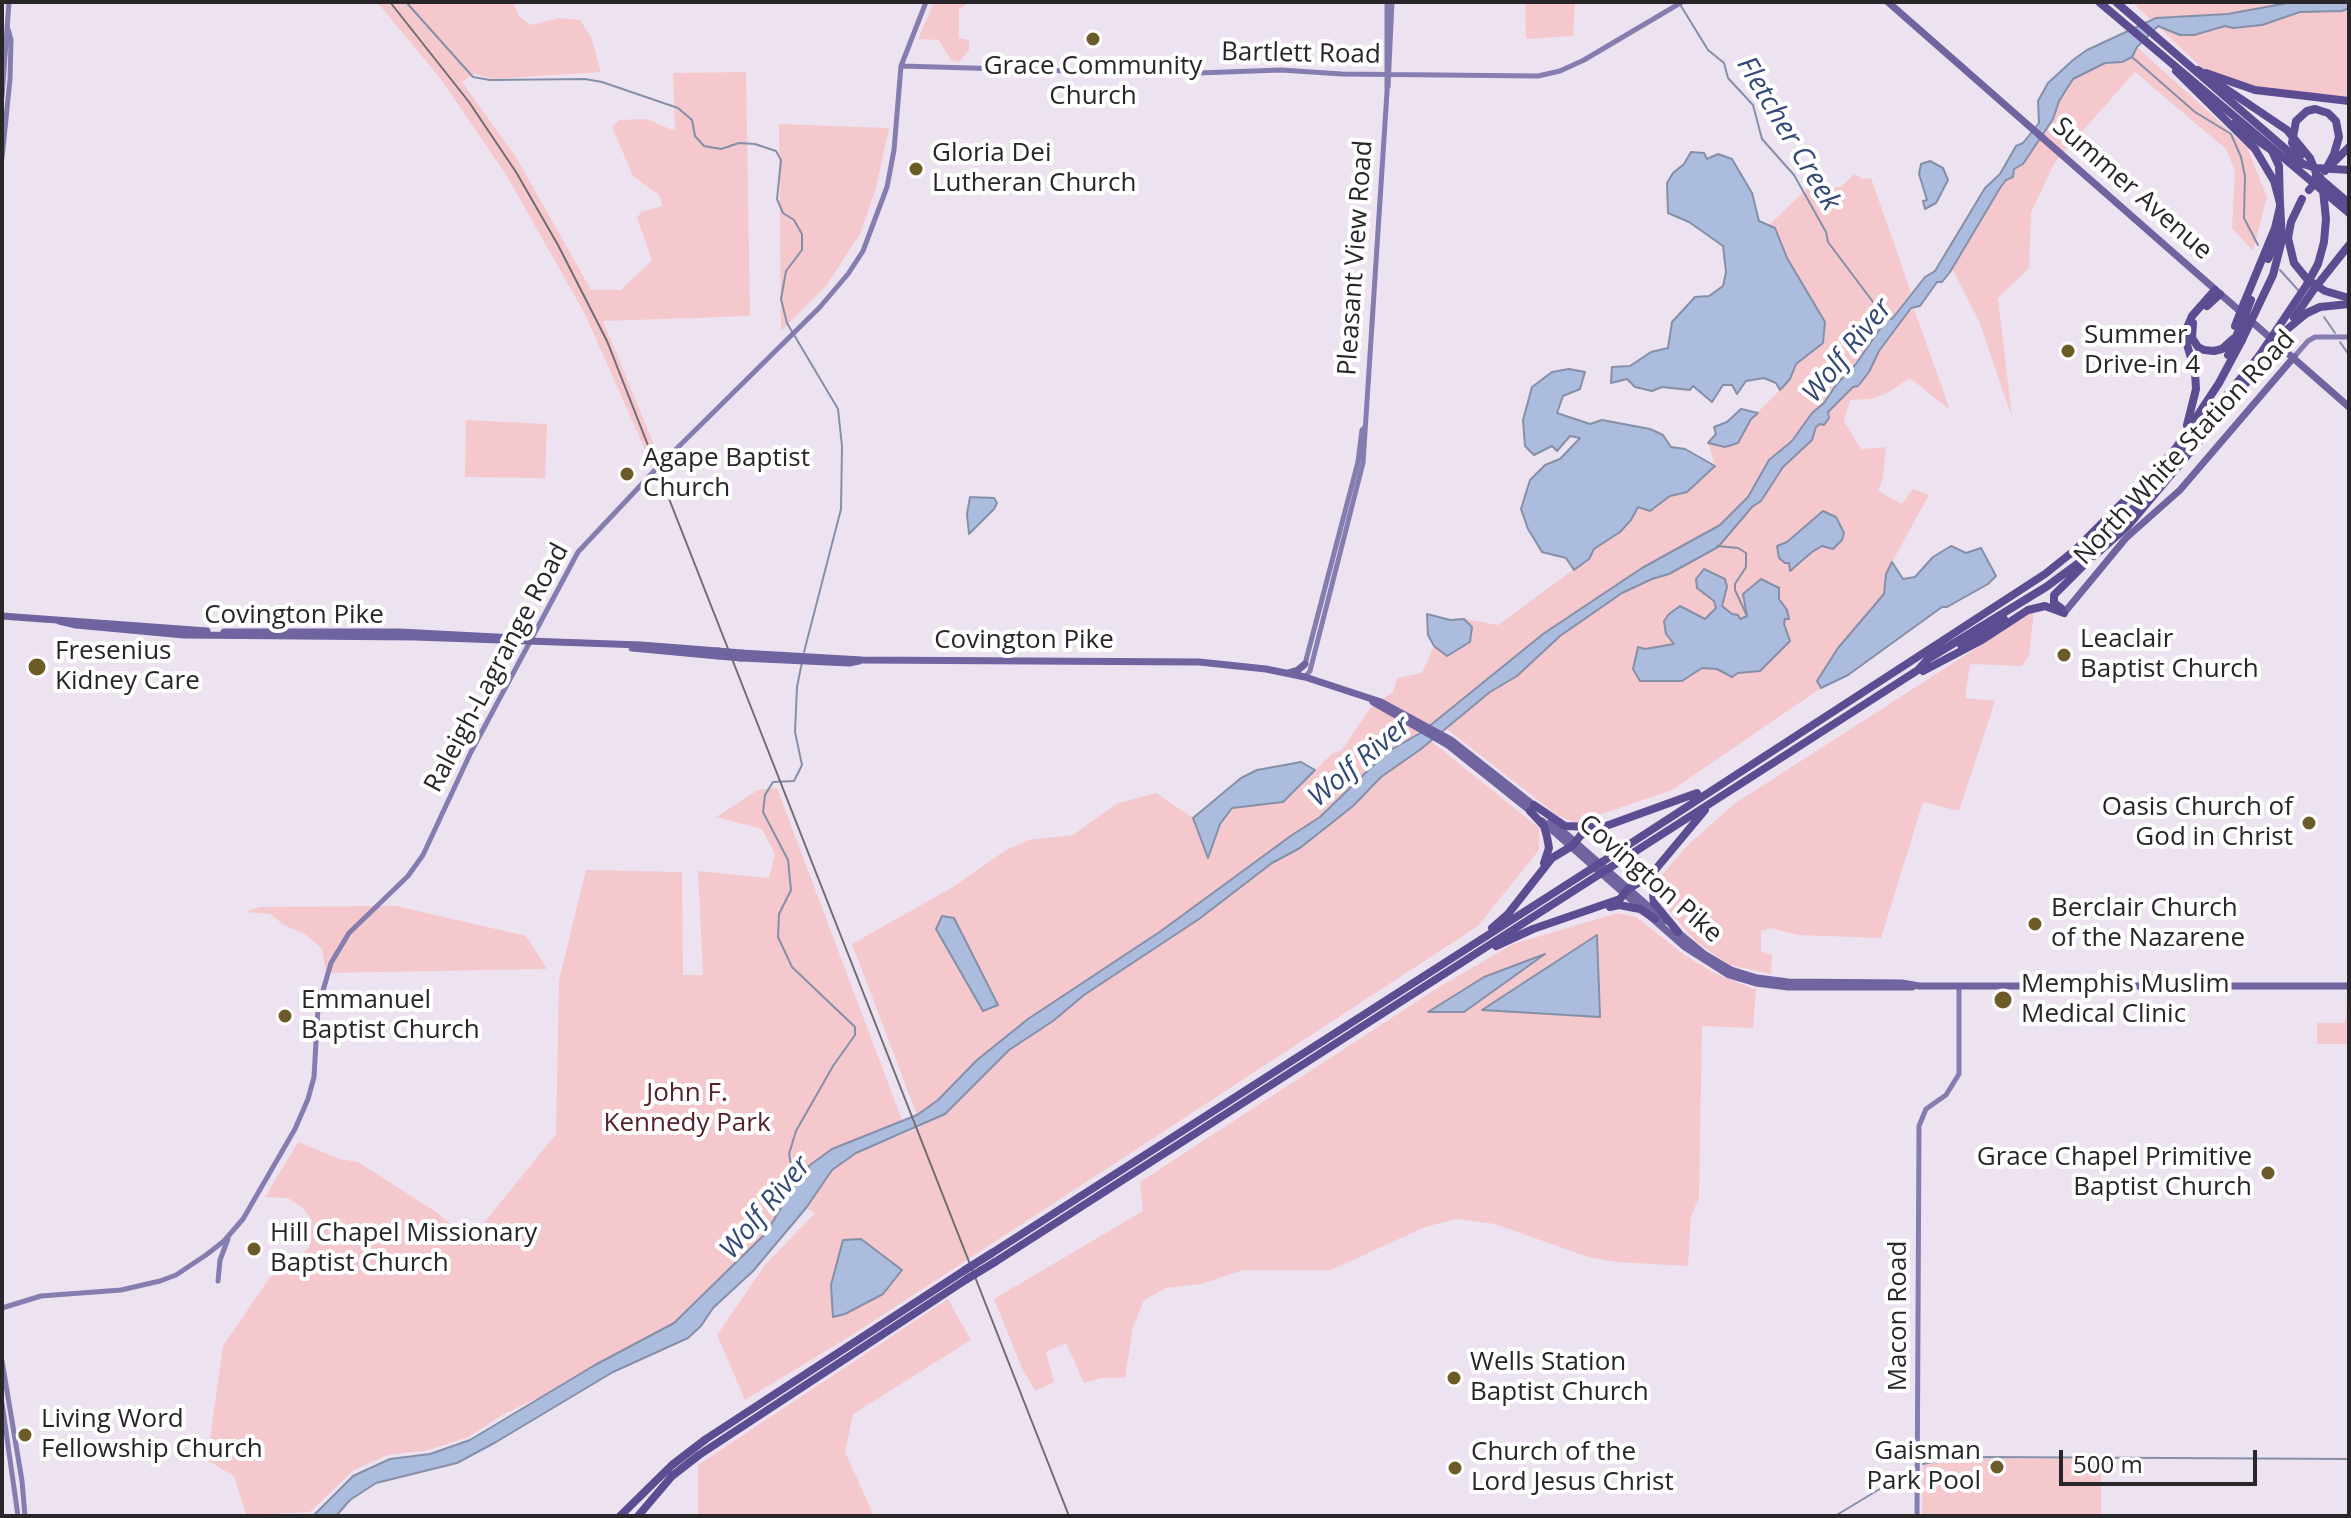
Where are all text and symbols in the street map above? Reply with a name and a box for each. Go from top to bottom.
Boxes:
marker: Grace Community Church [1084,30,1102,48]
street label: Bartlett Road [1221,37,1381,71]
place label: Grace Community Church [984,51,1202,112]
water label: Fletcher Creek [1729,51,1847,217]
street label: Summer Avenue [2046,111,2218,267]
place label: Gloria Dei Lutheran Church [932,138,1136,200]
street label: Pleasant View Road [1332,139,1380,377]
marker: Gloria Dei Lutheran Church [907,160,925,178]
water label: Wolf River [1796,292,1900,410]
place label: Summer Drive-in 4 [2084,320,2200,382]
street label: North White Station Road [2068,324,2302,572]
marker: Summer Drive-in 4 [2059,342,2077,360]
place label: Agape Baptist Church [643,443,810,504]
marker: Agape Baptist Church [618,465,636,483]
street label: Raleigh-Lagrange Road [418,538,576,798]
street label: Covington Pike [204,600,384,632]
place label: Leaclair Baptist Church [2080,624,2259,686]
street label: Covington Pike [934,625,1114,657]
place label: Fresenius Kidney Care [55,636,200,698]
marker: Leaclair Baptist Church [2055,646,2073,664]
marker: Fresenius Kidney Care [26,656,48,678]
water label: Wolf River [1302,709,1418,815]
place label: Oasis Church of God in Christ [2102,792,2293,854]
street label: Covington Pike [1572,808,1728,950]
marker: Oasis Church of God in Christ [2300,814,2318,832]
place label: Berclair Church of the Nazarene [2051,893,2245,954]
marker: Berclair Church of the Nazarene [2026,915,2044,933]
place label: Memphis Muslim Medical Clinic [2021,969,2230,1030]
place label: Emmanuel Baptist Church [301,985,480,1046]
marker: Memphis Muslim Medical Clinic [1992,989,2014,1011]
marker: Emmanuel Baptist Church [276,1007,294,1025]
park label: John F. Kennedy Park [603,1078,771,1140]
place label: Grace Chapel Primitive Baptist Church [1977,1142,2252,1204]
water label: Wolf River [713,1150,819,1266]
marker: Grace Chapel Primitive Baptist Church [2259,1164,2277,1182]
place label: Hill Chapel Missionary Baptist Church [270,1218,537,1280]
marker: Hill Chapel Missionary Baptist Church [245,1240,263,1258]
street label: Macon Road [1883,1241,1915,1391]
place label: Wells Station Baptist Church [1470,1347,1649,1408]
marker: Wells Station Baptist Church [1445,1369,1463,1387]
place label: Living Word Fellowship Church [41,1404,263,1466]
marker: Living Word Fellowship Church [16,1426,34,1444]
scale bar [2063,1434,2261,1484]
place label: Gaisman Park Pool [1866,1436,1981,1498]
place label: Church of the Lord Jesus Christ [1471,1437,1674,1498]
text: 500 m [2073,1447,2143,1480]
marker: Gaisman Park Pool [1988,1458,2006,1476]
marker: Church of the Lord Jesus Christ [1446,1459,1464,1477]

